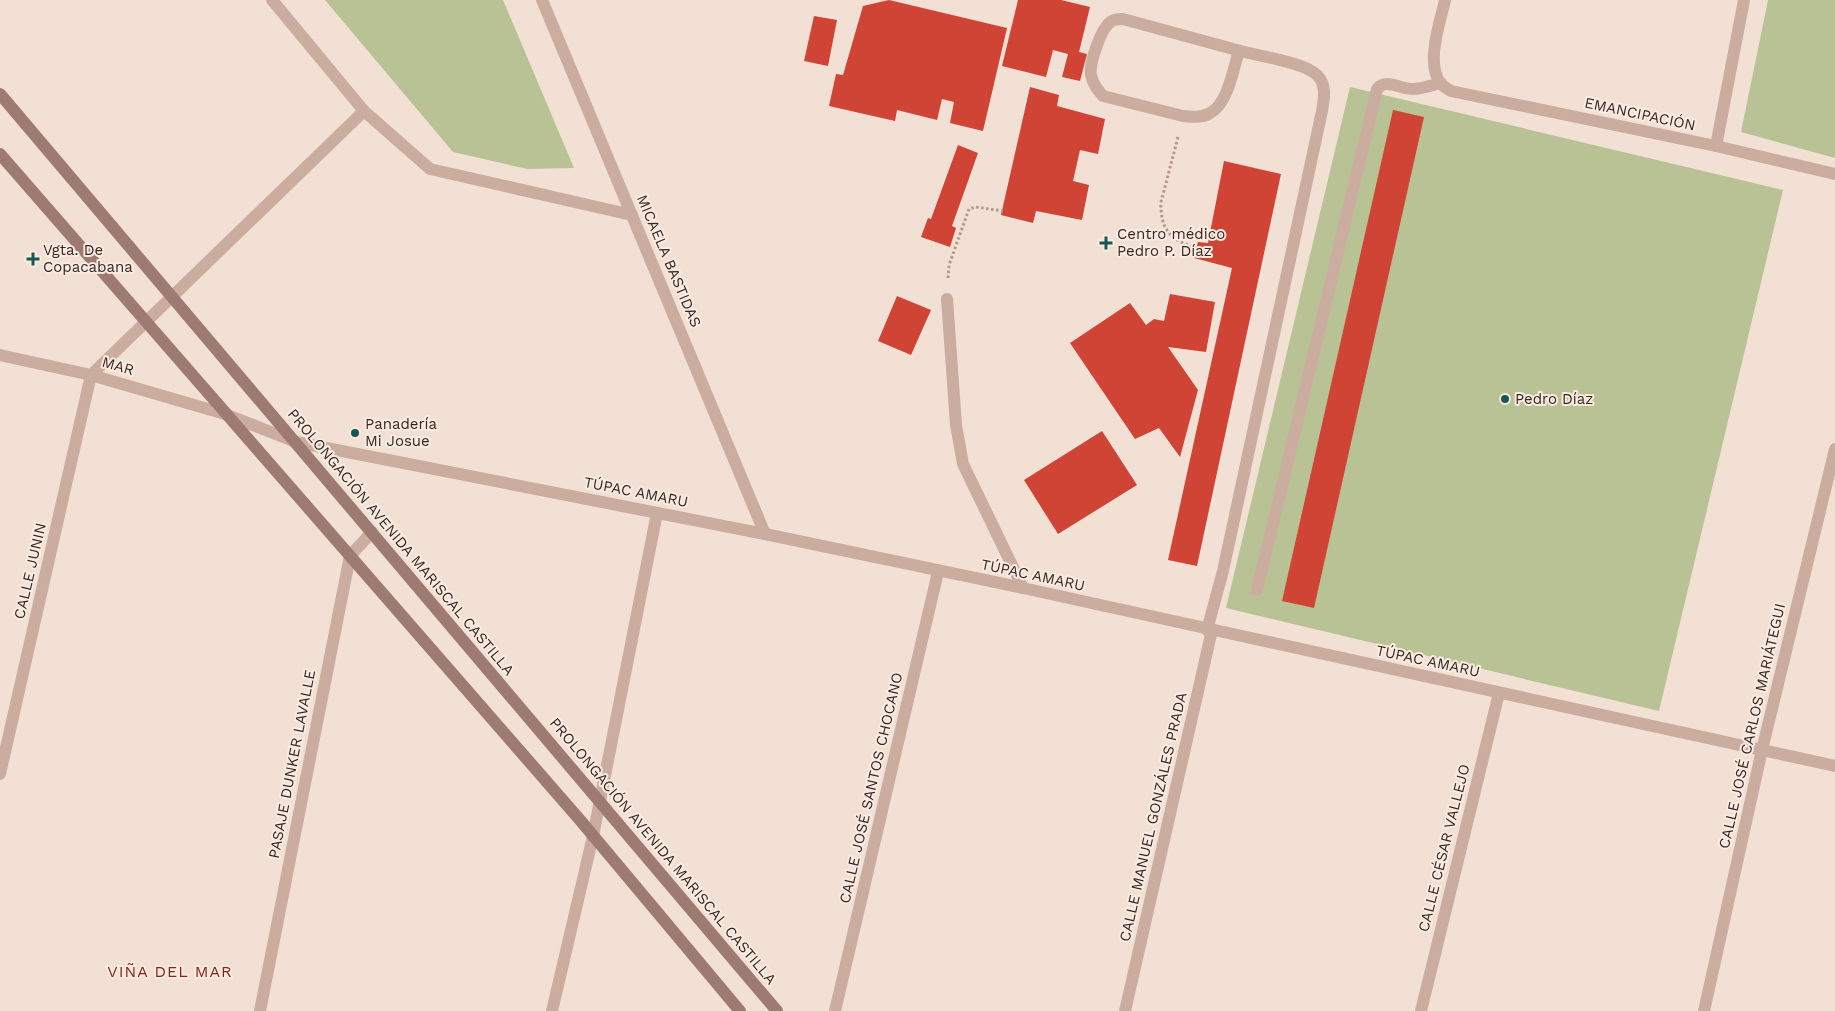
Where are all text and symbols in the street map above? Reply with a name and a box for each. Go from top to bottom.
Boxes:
street label: EMANCIPACIÓN [1583,92,1697,135]
street label: MICAELA BASTIDAS [633,192,705,330]
place label: Centro médico Pedro P. Díaz [1117,225,1225,260]
marker: Centro médico Pedro P. Díaz [1099,236,1113,250]
place label: Vgta. De Copacabana [43,241,133,276]
marker: Vgta. De Copacabana [27,253,39,265]
street label: MAR [100,353,136,379]
place label: Pedro Díaz [1515,390,1593,408]
marker: Pedro Díaz [1499,393,1511,405]
street label: PROLONGACIÓN AVENIDA MARISCAL CASTILLA [284,404,519,679]
place label: Panadería Mi Josue [365,415,438,450]
marker: Panadería Mi Josue [349,427,361,439]
street label: TÚPAC AMARU [582,473,690,511]
street label: CALLE JUNIN [10,521,50,621]
street label: TÚPAC AMARU [979,555,1087,595]
street label: CALLE JOSÉ CARLOS MARIÁTEGUI [1715,602,1789,850]
street label: TÚPAC AMARU [1374,641,1482,681]
street label: PASAJE DUNKER LAVALLE [265,668,319,860]
street label: CALLE JOSÉ SANTOS CHOCANO [836,671,906,905]
street label: CALLE MANUEL GONZÁLES PRADA [1115,690,1191,944]
street label: PROLONGACIÓN AVENIDA MARISCAL CASTILLA [546,713,781,988]
street label: CALLE CÉSAR VALLEJO [1414,762,1474,934]
district label: VIÑA DEL MAR [107,962,233,981]

